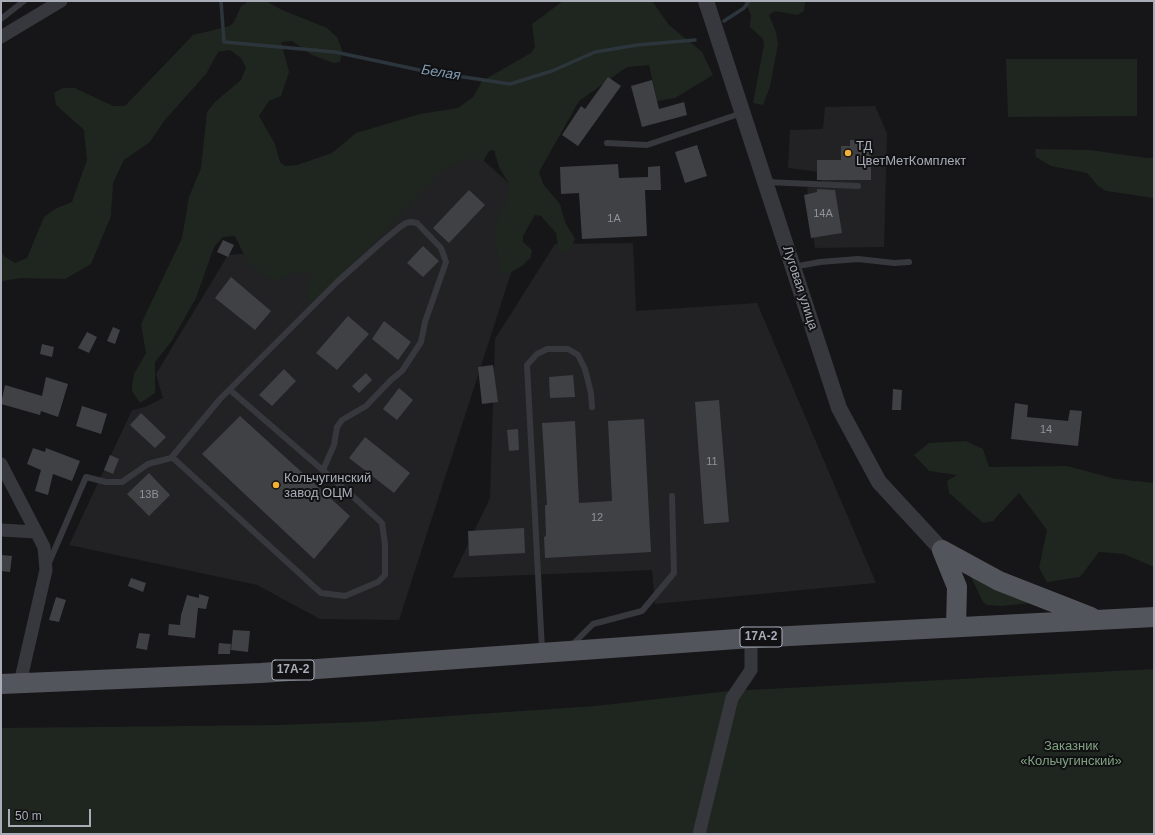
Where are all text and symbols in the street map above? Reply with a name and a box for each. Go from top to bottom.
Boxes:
water label: Белая [420,62,462,84]
place label: ТД ЦветМетКомплект [856,138,966,169]
marker: ТД ЦветМетКомплект [843,148,853,158]
house number: 14А [813,207,833,221]
house number: 1А [607,212,621,226]
street label: Луговая улица [779,244,821,332]
house number: 14 [1040,423,1052,437]
house number: 11 [706,455,718,469]
place label: Кольчугинский завод ОЦМ [284,470,371,501]
marker: Кольчугинский завод ОЦМ [271,480,281,490]
house number: 13В [139,488,159,502]
house number: 12 [591,511,603,525]
road number: 17А-2 [740,627,782,647]
road number: 17А-2 [272,660,314,680]
park label: Заказник «Кольчугинский» [1020,738,1122,769]
scale bar [10,801,93,827]
text: 50 m [15,809,42,823]

